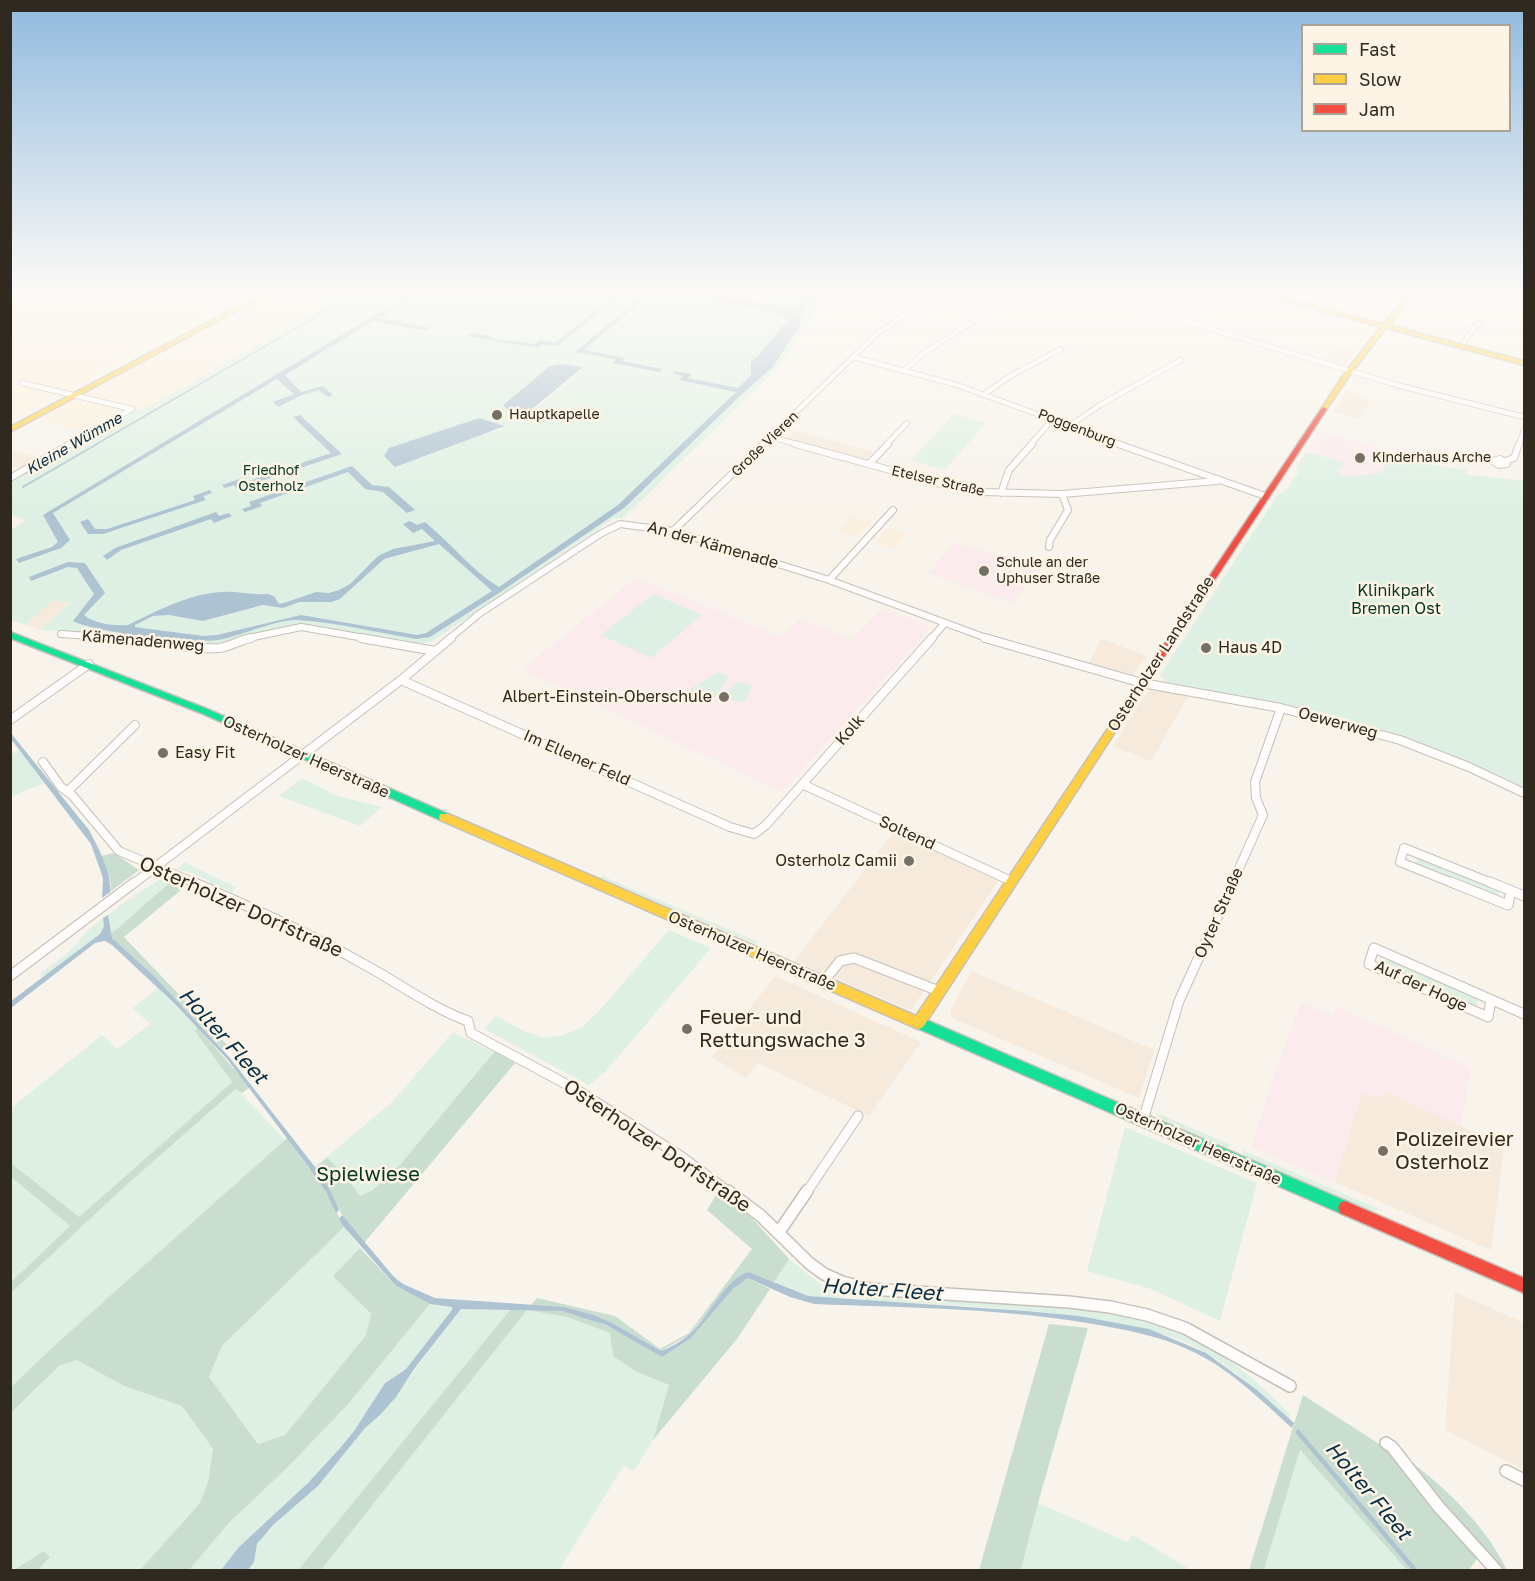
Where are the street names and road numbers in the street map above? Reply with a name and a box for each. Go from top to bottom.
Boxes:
street label: Poggenburg [1036,405,1118,451]
street label: Große Vieren [728,408,802,480]
street label: Etelser Straße [890,462,986,500]
street label: An der Kämenade [645,517,781,573]
street label: Osterholzer Landstraße [1104,573,1218,735]
street label: Kämenadenweg [81,626,205,656]
street label: Oewerweg [1296,703,1380,743]
street label: Kolk [831,711,869,749]
street label: Osterholzer Heerstraße [220,712,392,802]
street label: Im Ellener Feld [521,726,633,790]
street label: Soltend [876,812,938,854]
street label: Osterholzer Dorfstraße [135,851,347,963]
street label: Oyter Straße [1190,865,1248,961]
street label: Osterholzer Heerstraße [665,907,839,995]
street label: Auf der Hoge [1372,956,1470,1016]
street label: Osterholzer Dorfstraße [559,1074,755,1218]
street label: Osterholzer Heerstraße [1112,1099,1284,1189]

